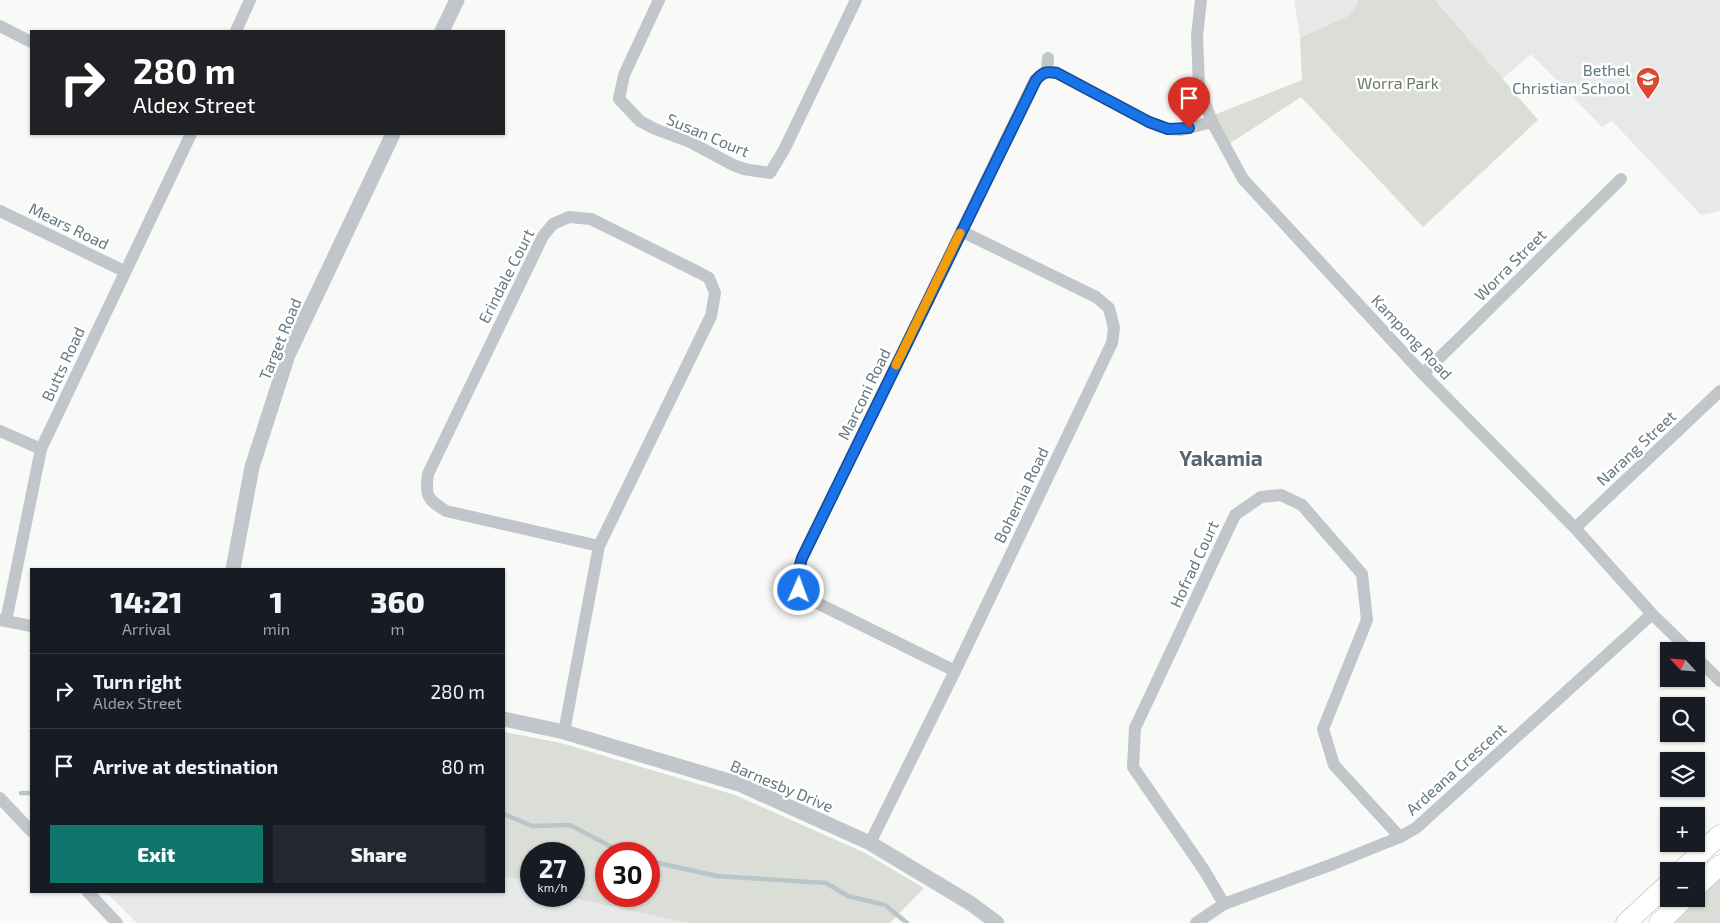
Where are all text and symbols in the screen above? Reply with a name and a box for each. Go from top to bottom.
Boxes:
text: 280 m [133,49,236,91]
icon: right [50,50,115,115]
place label: Bethel Christian School [1512,60,1630,97]
school or university icon: Bethel Christian School [1635,66,1661,100]
park label: Worra Park [1357,73,1439,92]
pin [1168,77,1210,128]
icon: arrive [1175,84,1203,112]
text: Aldex Street [133,91,255,117]
street label: Susan Court [664,109,752,160]
street label: Mears Road [26,198,112,253]
street label: Erindale Court [474,225,537,326]
street label: Worra Street [1470,225,1549,304]
street label: Kampong Road [1368,290,1457,383]
street label: Target Road [254,295,305,383]
street label: Butts Road [37,324,88,404]
street label: Marconi Road [833,345,894,443]
street label: Narang Street [1592,406,1679,489]
street label: Bohemia Road [989,444,1052,546]
district label: Yakamia [1179,445,1263,470]
street label: Hofrad Court [1165,517,1222,610]
position arrow [772,563,824,615]
text: 14:21 [110,583,183,619]
text: 1 [270,583,283,619]
text: 360 [370,583,425,619]
text: Arrival [122,619,171,638]
text: min [263,619,290,638]
text: m [390,619,405,638]
north arrow [1660,642,1705,688]
map controls [1660,642,1705,907]
text: Turn right [93,670,181,693]
icon: right [50,677,78,705]
text: 280 m [430,680,485,703]
text: Aldex Street [93,693,182,712]
button: search [1660,697,1705,742]
street label: Ardeana Crescent [1402,719,1510,819]
icon: arrive [50,752,78,780]
button: layers [1660,752,1705,797]
text: Arrive at destination [93,755,278,778]
text: 80 m [441,755,485,778]
street label: Barnesby Drive [728,755,836,816]
button: + [1660,807,1705,852]
button: Exit [50,825,263,883]
button: Share [273,825,485,883]
speed limit sign: 30 [595,842,660,907]
text: 27 [539,853,566,883]
button: − [1660,862,1705,907]
text: km/h [538,880,567,894]

